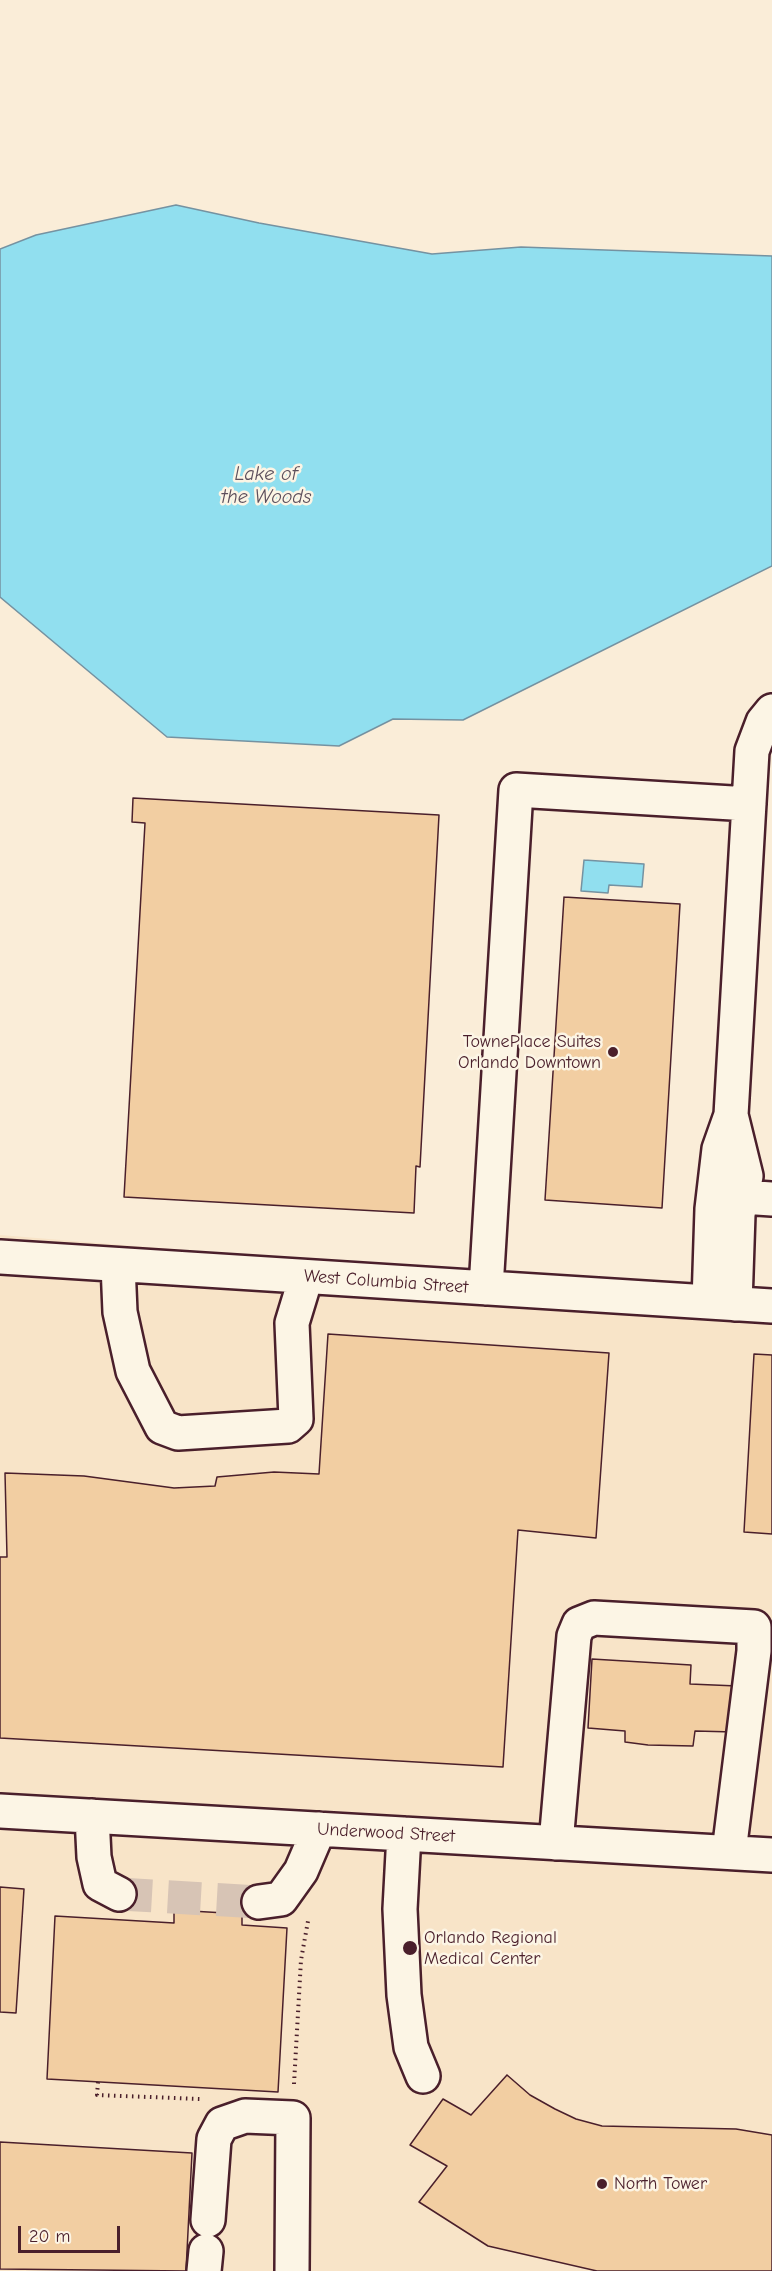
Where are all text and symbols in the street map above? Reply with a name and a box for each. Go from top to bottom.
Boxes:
water label: Lake of the Woods [221,462,311,509]
place label: TownePlace Suites Orlando Downtown [458,1031,601,1074]
marker: TownePlace Suites Orlando Downtown [606,1045,620,1059]
street label: West Columbia Street [303,1265,469,1299]
street label: Underwood Street [316,1819,456,1847]
place label: Orlando Regional Medical Center [424,1927,557,1970]
marker: Orlando Regional Medical Center [401,1939,419,1957]
place label: North Tower [614,2173,707,2195]
marker: North Tower [595,2177,609,2191]
scale bar [21,2214,123,2252]
text: 20 m [29,2226,70,2247]

